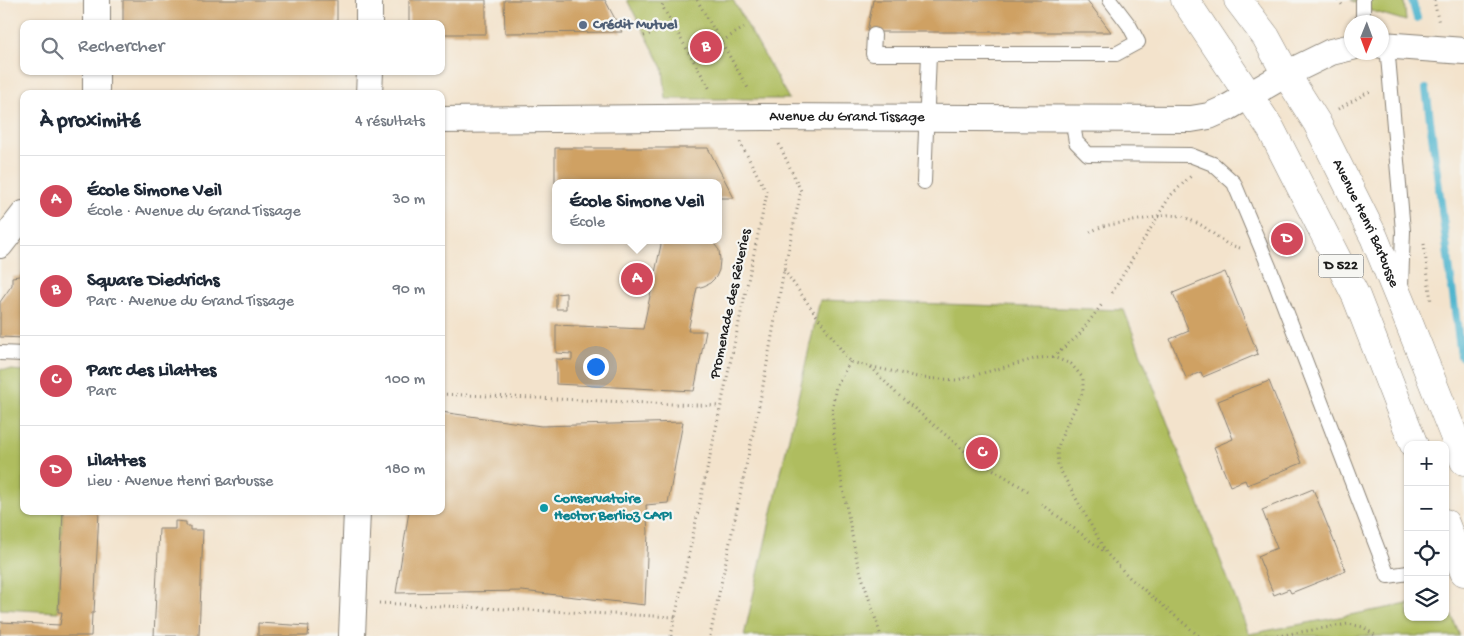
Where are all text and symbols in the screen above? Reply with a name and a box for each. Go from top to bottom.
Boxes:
north arrow [1344,15,1389,60]
place label: Crédit Mutuel [592,16,678,34]
marker: Crédit Mutuel [577,19,589,31]
search box [20,20,445,75]
pin: B [690,28,722,66]
icon: search [38,34,66,62]
text: Rechercher [78,36,164,59]
street label: Avenue du Grand Tissage [769,108,925,127]
text: À proximité [40,110,141,135]
text: 4 résultats [355,113,425,132]
street label: Avenue Henri Barbusse [1328,156,1403,290]
popup [552,179,722,244]
text: École Simone Veil [87,180,222,203]
text: A [51,191,61,210]
text: 30 m [392,191,425,210]
text: École Simone Veil [570,191,704,214]
text: École · Avenue du Grand Tissage [87,203,301,222]
text: École [570,214,605,233]
pin: D [1271,220,1303,258]
street label: Promenade des Rêveries [706,227,756,382]
road number: D 522 [1318,255,1364,278]
pin: A [621,260,653,298]
text: Square Diedrichs [87,270,220,293]
text: B [52,281,60,300]
text: 90 m [393,281,425,300]
text: Parc · Avenue du Grand Tissage [87,293,294,312]
your location [583,354,609,380]
text: Parc des Lilattes [87,360,216,383]
text: C [52,371,60,390]
text: 100 m [385,371,425,390]
text: Parc [87,383,116,402]
pin: C [966,434,998,472]
map controls [1404,441,1449,621]
button: + [1404,441,1449,486]
text: Lilattes [87,450,145,473]
text: D [51,461,61,480]
text: 180 m [386,461,425,480]
text: Lieu · Avenue Henri Barbusse [87,473,273,492]
button: − [1404,486,1449,531]
place label: Conservatoire Hector Berlioz CAPI [553,490,673,525]
marker: Conservatoire Hector Berlioz CAPI [538,502,550,514]
button: locate [1404,531,1449,576]
button: layers [1404,576,1449,621]

